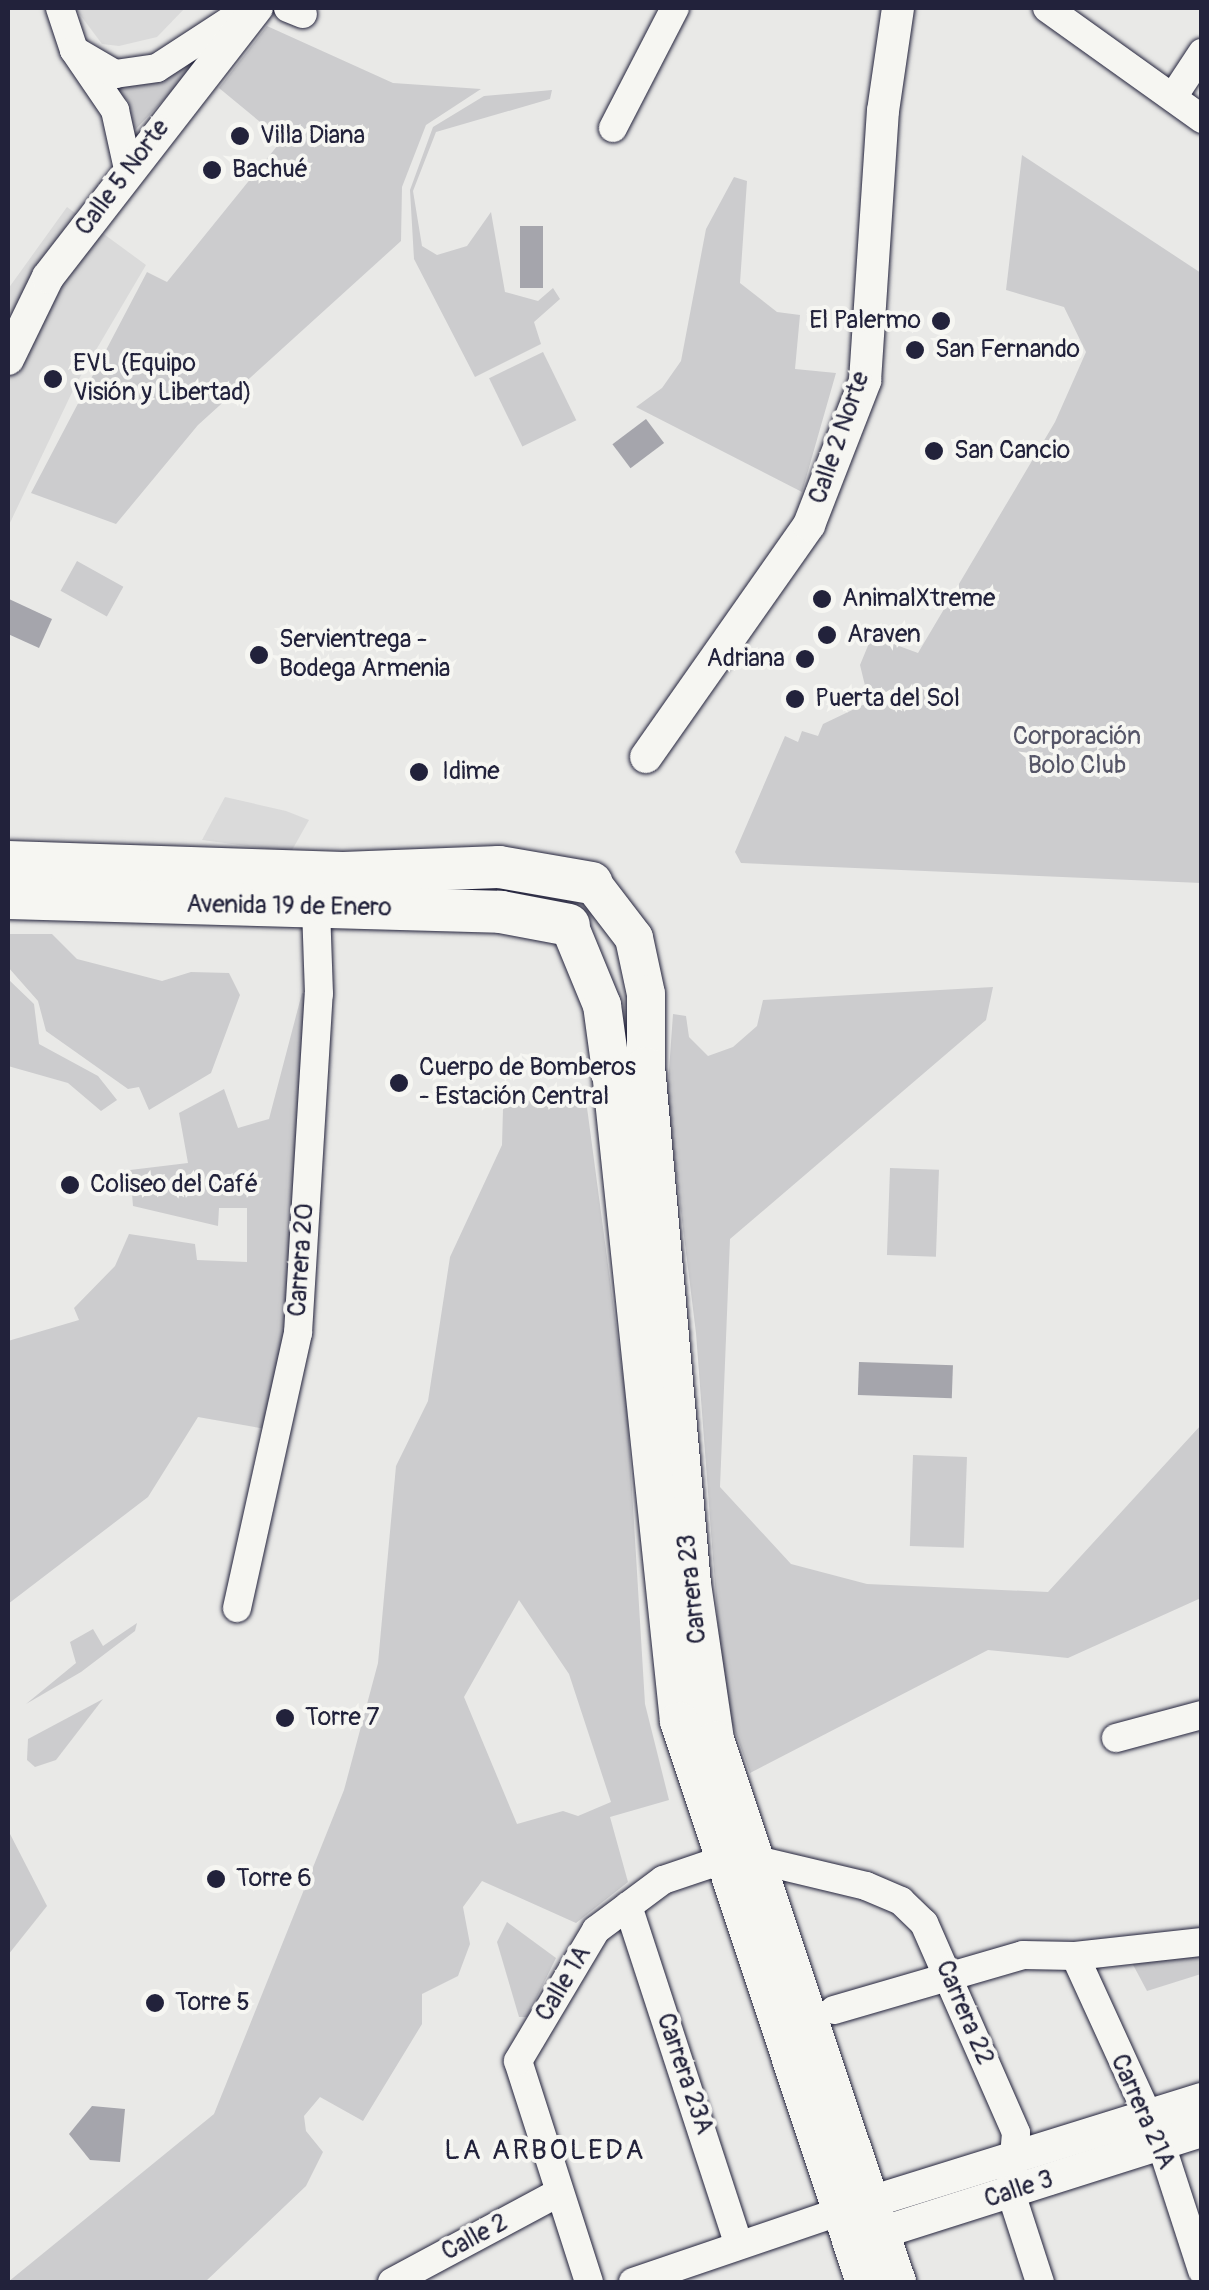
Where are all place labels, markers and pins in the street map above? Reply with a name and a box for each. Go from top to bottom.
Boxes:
place label: Villa Diana [260,121,365,151]
marker: Villa Diana [229,125,251,147]
place label: Bachué [232,155,308,185]
marker: Bachué [201,159,223,181]
place label: El Palermo [809,306,921,336]
marker: El Palermo [930,310,952,332]
place label: San Fernando [935,335,1080,365]
marker: San Fernando [904,339,926,361]
place label: EVL (Equipo Visión y Libertad) [73,350,252,409]
marker: EVL (Equipo Visión y Libertad) [42,368,64,390]
place label: San Cancio [954,436,1070,466]
marker: San Cancio [923,440,945,462]
place label: AnimalXtreme [842,584,995,614]
marker: AnimalXtreme [811,588,833,610]
place label: Araven [847,620,921,650]
marker: Araven [816,624,838,646]
place label: Servientrega - Bodega Armenia [279,626,450,685]
marker: Servientrega - Bodega Armenia [248,644,270,666]
place label: Adriana [707,644,785,674]
marker: Adriana [794,648,816,670]
place label: Puerta del Sol [815,684,960,714]
marker: Puerta del Sol [784,688,806,710]
place label: Idime [442,757,500,787]
marker: Idime [406,759,432,785]
place label: Cuerpo de Bomberos - Estación Central [419,1054,636,1113]
marker: Cuerpo de Bomberos - Estación Central [388,1072,410,1094]
place label: Coliseo del Café [90,1170,258,1200]
marker: Coliseo del Café [59,1174,81,1196]
place label: Torre 7 [305,1703,379,1733]
marker: Torre 7 [274,1707,296,1729]
place label: Torre 6 [236,1864,312,1894]
marker: Torre 6 [205,1868,227,1890]
place label: Torre 5 [175,1988,250,2018]
marker: Torre 5 [144,1992,166,2014]

